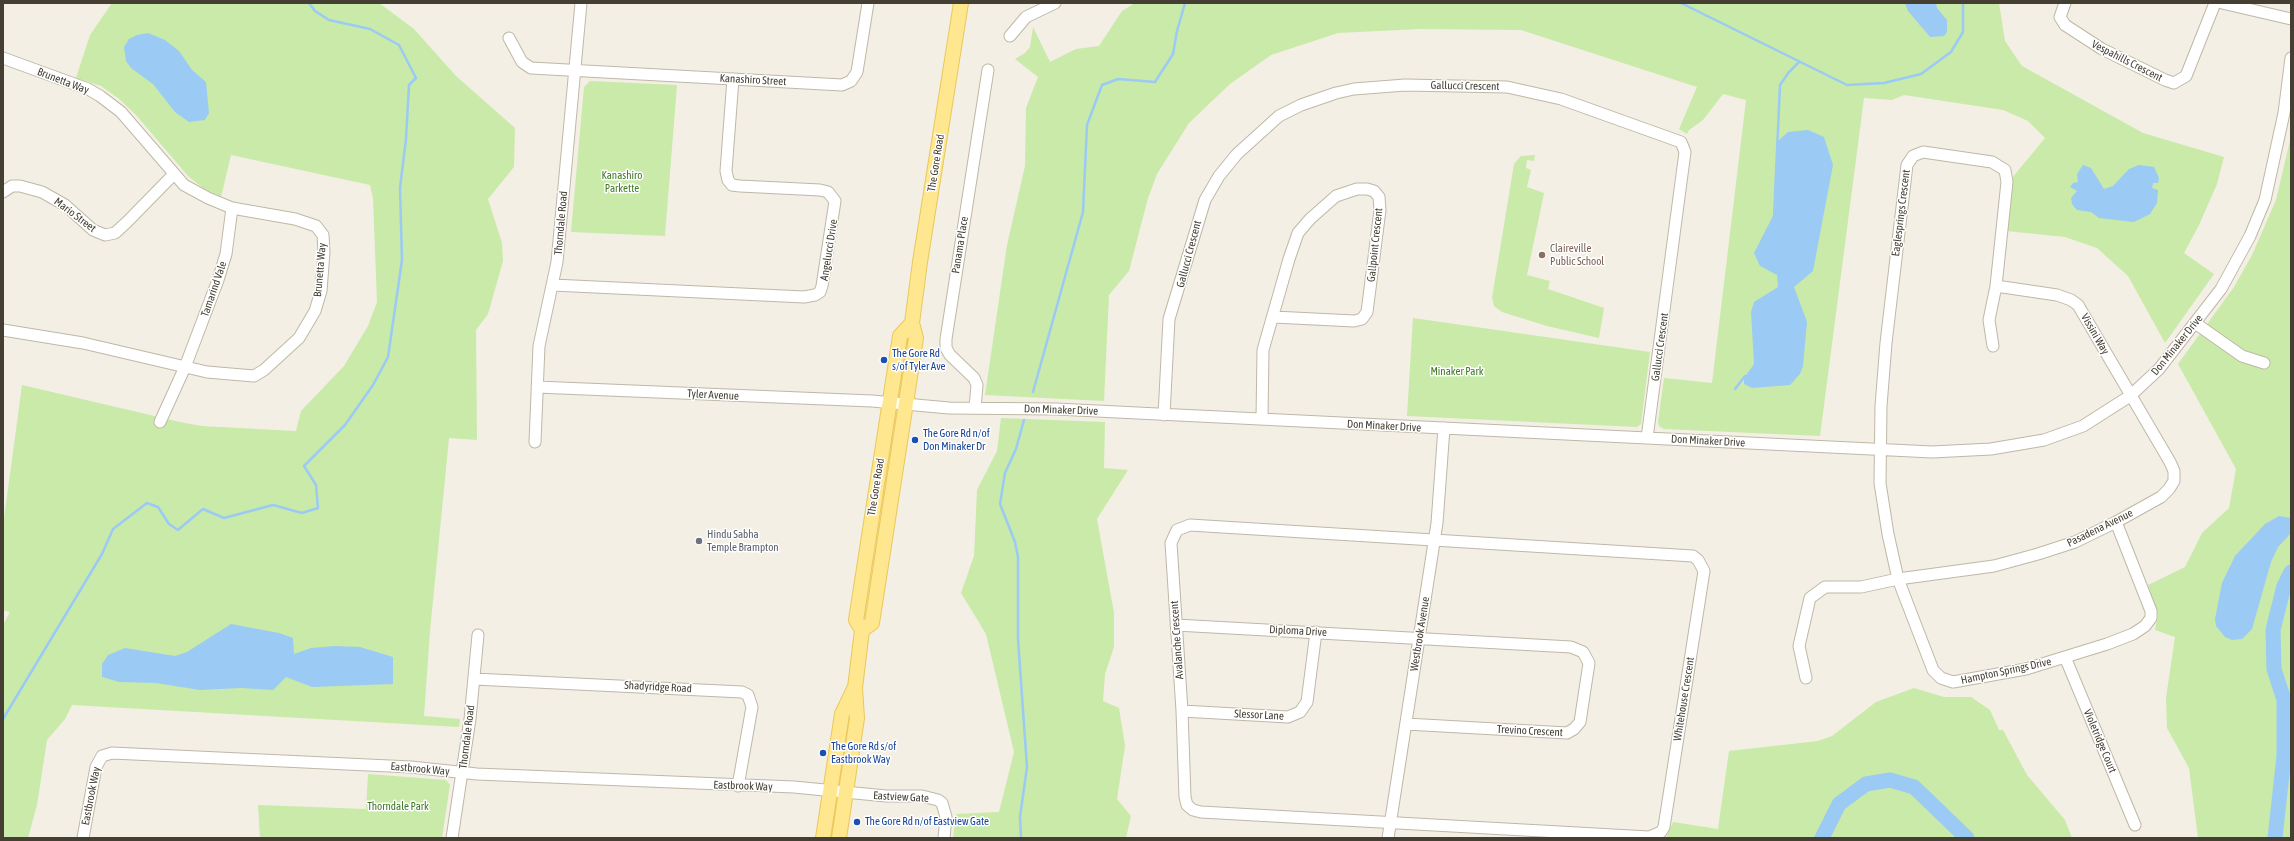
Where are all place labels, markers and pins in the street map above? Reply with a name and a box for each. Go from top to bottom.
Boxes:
place label: Claireville Public School [1550,242,1604,268]
marker: Claireville Public School [1537,250,1547,260]
place label: The Gore Rd s/of Tyler Ave [892,347,946,373]
marker: The Gore Rd s/of Tyler Ave [879,355,889,365]
place label: The Gore Rd n/of Don Minaker Dr [923,427,990,453]
marker: The Gore Rd n/of Don Minaker Dr [910,435,920,445]
place label: Hindu Sabha Temple Brampton [707,528,779,554]
marker: Hindu Sabha Temple Brampton [694,536,704,546]
place label: The Gore Rd s/of Eastbrook Way [831,740,896,766]
marker: The Gore Rd s/of Eastbrook Way [818,748,828,758]
place label: The Gore Rd n/of Eastview Gate [865,815,989,829]
marker: The Gore Rd n/of Eastview Gate [852,817,862,827]

